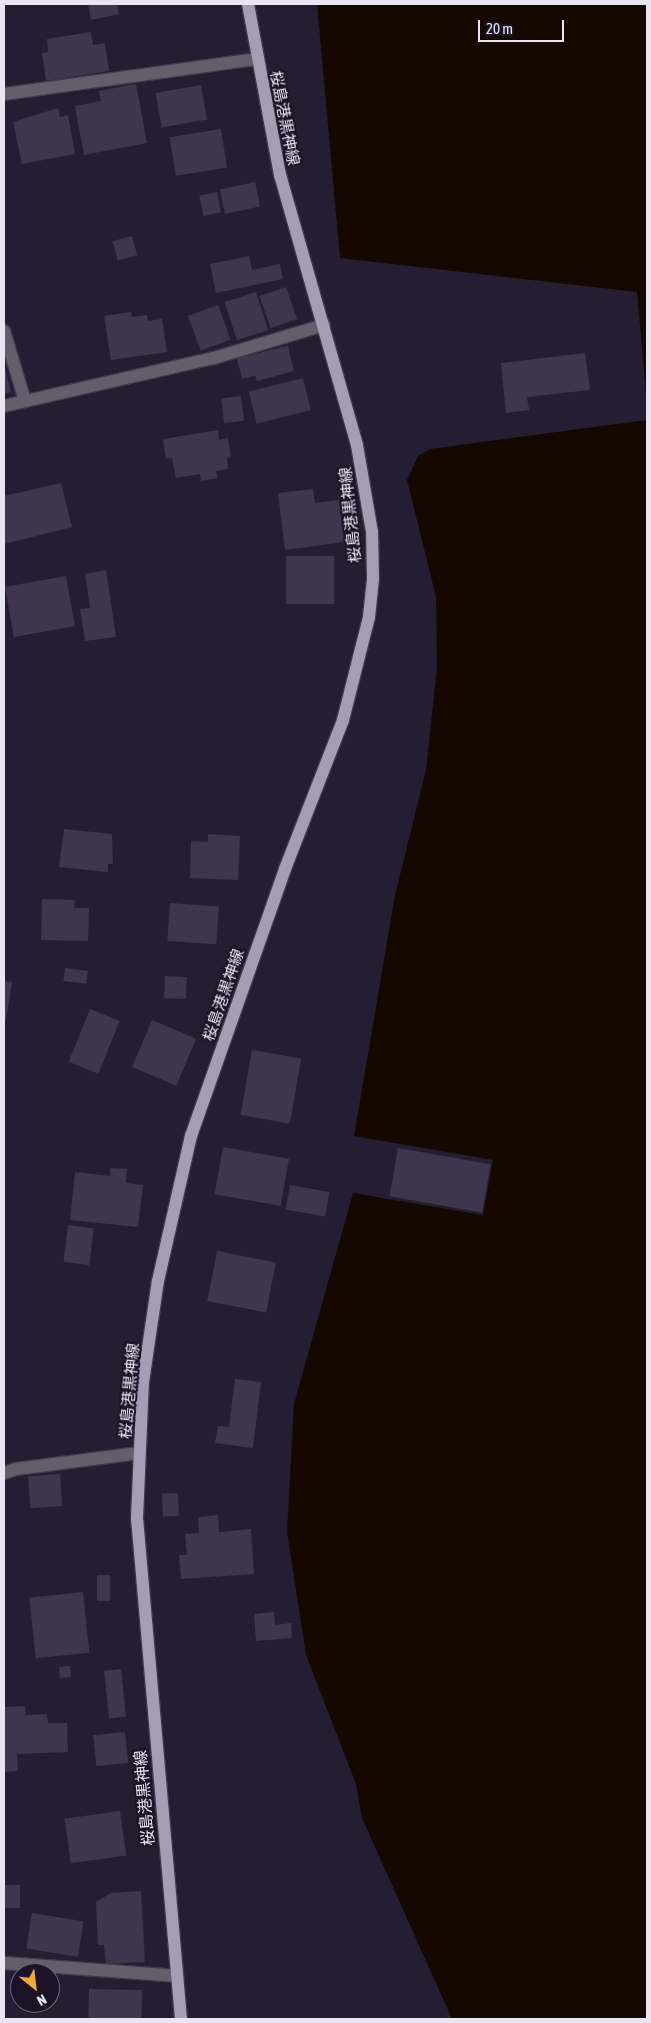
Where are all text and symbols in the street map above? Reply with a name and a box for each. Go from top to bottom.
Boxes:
scale bar [481,10,567,42]
text: 20 m [486,20,513,37]
street label: 桜島港黒神線 [266,69,304,167]
street label: 桜島港黒神線 [335,466,365,564]
street label: 桜島港黒神線 [198,946,248,1044]
street label: 桜島港黒神線 [115,1342,143,1440]
street label: 桜島港黒神線 [130,1749,158,1847]
north arrow [10,1963,60,2013]
text: N [34,1991,49,2009]

